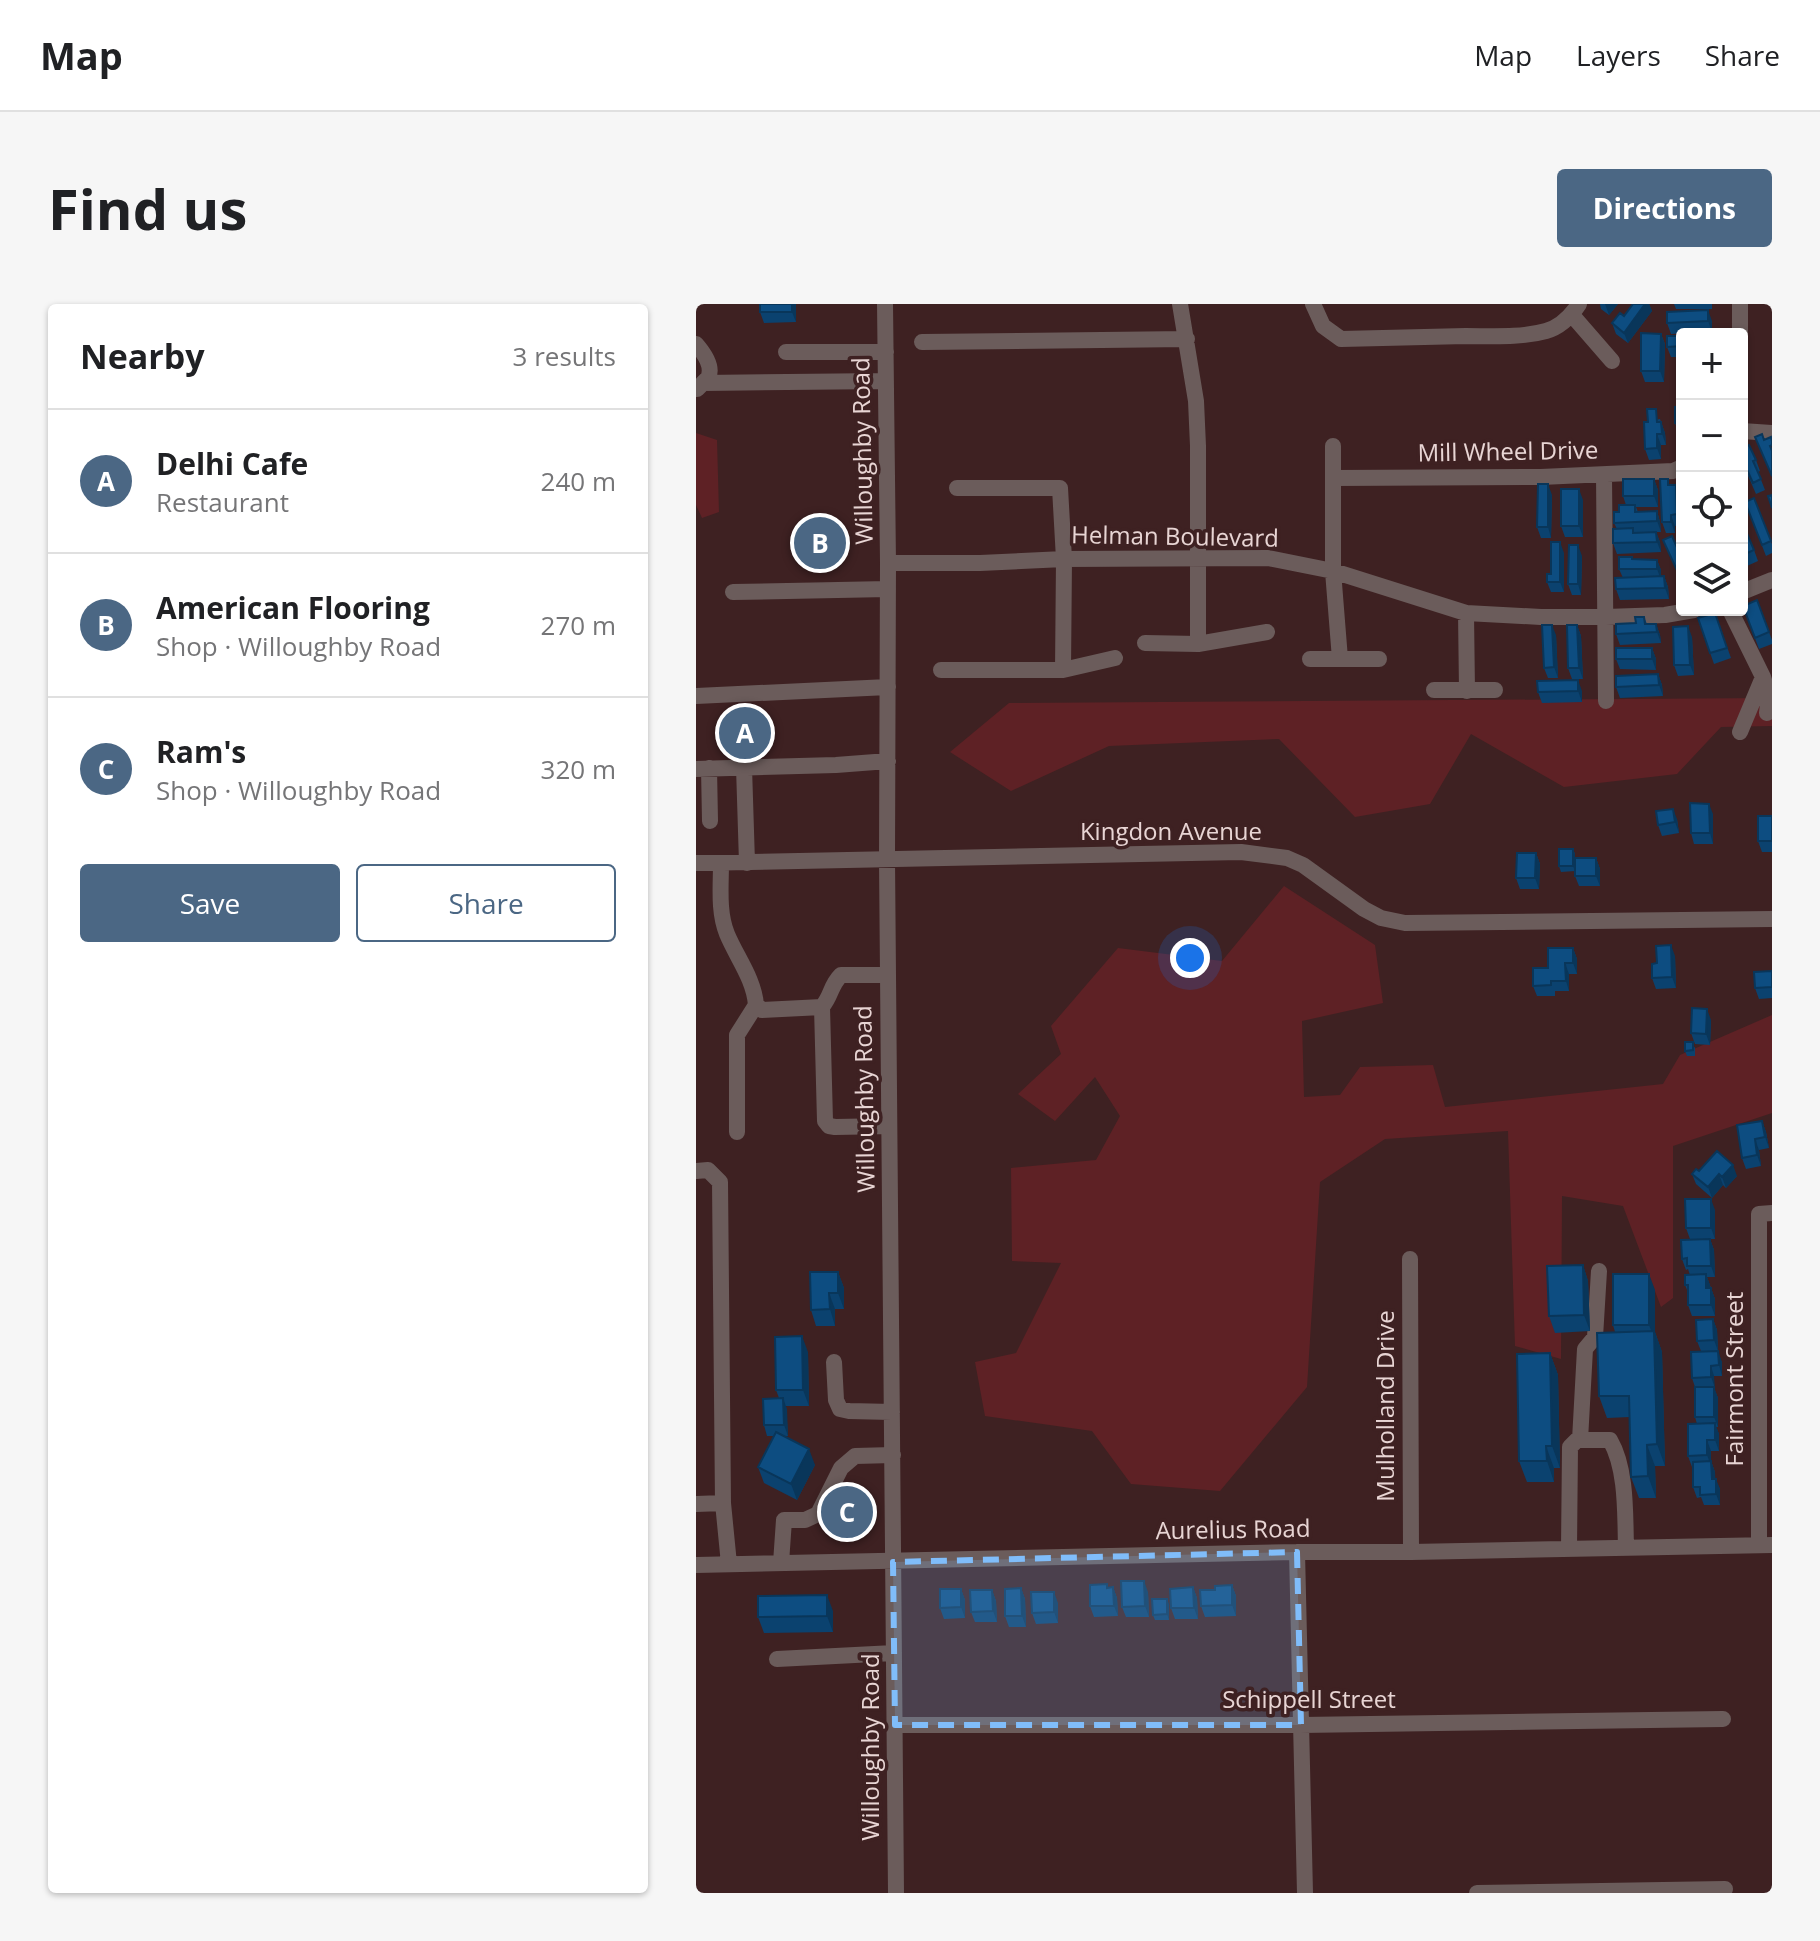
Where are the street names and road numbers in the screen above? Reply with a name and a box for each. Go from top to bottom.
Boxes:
street label: Willoughby Road [843,357,880,545]
street label: Mill Wheel Drive [1417,432,1599,469]
street label: Helman Boulevard [1071,517,1279,554]
street label: Kingdon Avenue [1080,814,1262,847]
street label: Willoughby Road [845,1005,882,1193]
street label: Fairmont Street [1717,1292,1750,1466]
street label: Mulholland Drive [1368,1310,1401,1502]
street label: Aurelius Road [1155,1511,1311,1546]
street label: Willoughby Road [853,1653,886,1841]
street label: Schippell Street [1222,1682,1396,1715]

